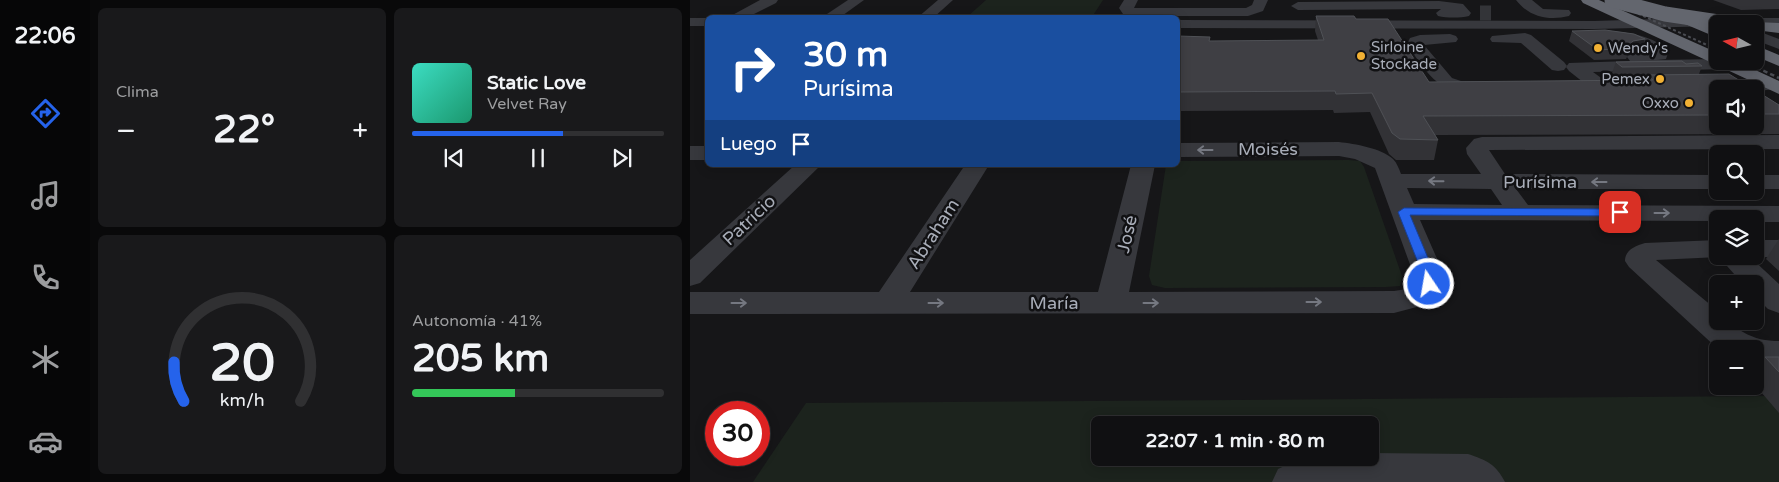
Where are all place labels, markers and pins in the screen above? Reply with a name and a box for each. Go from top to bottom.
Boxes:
place label: Sirloine Stockade [1371,38,1437,73]
place label: Wendy's [1608,39,1668,57]
marker: Wendy's [1592,42,1604,54]
marker: Sirloine Stockade [1355,50,1367,62]
place label: Pemex [1601,70,1650,88]
marker: Pemex [1654,73,1666,85]
place label: Oxxo [1642,94,1679,112]
marker: Oxxo [1683,97,1695,109]
pin [1599,191,1641,233]

